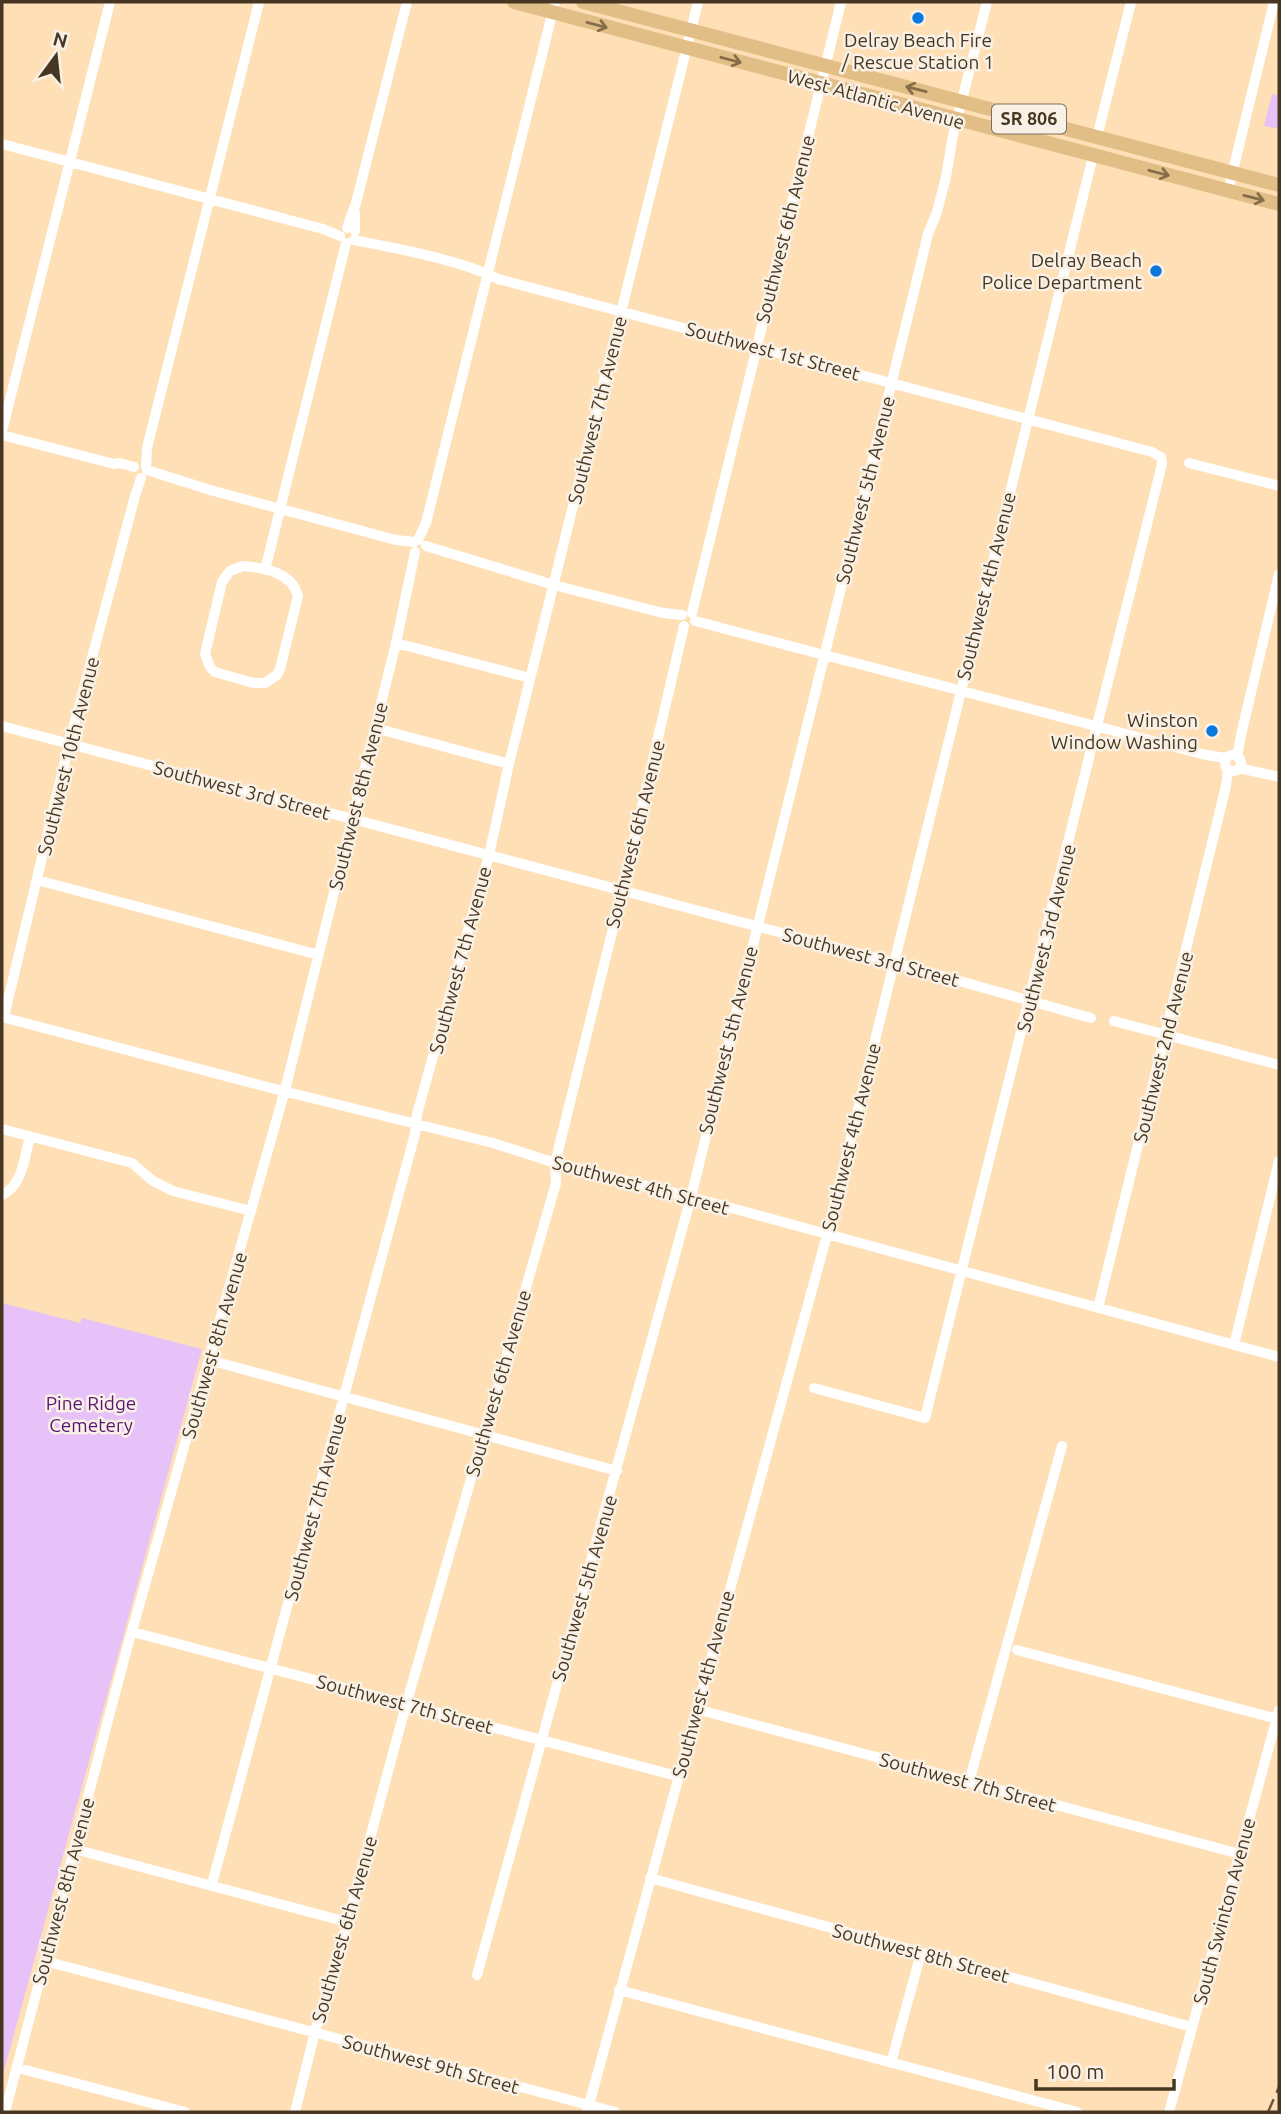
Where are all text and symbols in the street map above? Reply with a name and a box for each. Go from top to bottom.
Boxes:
marker: Delray Beach Fire / Rescue Station 1 [910,10,926,26]
one-way arrow [585,19,608,32]
north arrow [21,21,91,91]
text: N [51,27,70,52]
place label: Delray Beach Fire / Rescue Station 1 [841,29,994,73]
one-way arrow [720,55,742,68]
street label: West Atlantic Avenue [785,65,967,133]
one-way arrow [905,82,927,95]
road number: SR 806 [992,104,1066,134]
street label: Southwest 6th Avenue [751,133,819,325]
one-way arrow [1147,167,1170,180]
one-way arrow [1242,192,1265,205]
place label: Delray Beach Police Department [982,249,1143,293]
marker: Delray Beach Police Department [1148,263,1164,279]
street label: Southwest 7th Avenue [563,314,631,506]
street label: Southwest 1st Street [684,317,863,385]
street label: Southwest 5th Avenue [831,394,899,586]
street label: Southwest 4th Avenue [952,490,1020,682]
street label: Southwest 10th Avenue [33,655,103,857]
street label: Southwest 8th Avenue [324,700,392,892]
place label: Winston Window Washing [1051,709,1198,753]
marker: Winston Window Washing [1204,723,1220,739]
street label: Southwest 6th Avenue [601,738,669,930]
street label: Southwest 3rd Street [151,756,333,824]
street label: Southwest 3rd Avenue [1012,842,1080,1034]
street label: Southwest 7th Avenue [424,864,496,1056]
street label: Southwest 3rd Street [780,923,962,991]
street label: Southwest 5th Avenue [694,944,762,1136]
street label: Southwest 2nd Avenue [1129,949,1197,1145]
street label: Southwest 4th Avenue [817,1041,885,1233]
street label: Southwest 4th Street [550,1151,732,1219]
street label: Southwest 8th Avenue [177,1249,251,1441]
street label: Southwest 6th Avenue [461,1287,535,1479]
park label: Pine Ridge Cemetery [46,1392,136,1436]
street label: Southwest 7th Avenue [279,1411,351,1603]
street label: Southwest 5th Avenue [547,1492,621,1684]
street label: Southwest 4th Avenue [667,1588,739,1780]
street label: Southwest 7th Street [314,1670,496,1738]
street label: Southwest 7th Street [877,1748,1059,1816]
street label: Southwest 8th Avenue [27,1795,99,1987]
street label: South Swinton Avenue [1188,1815,1260,2007]
street label: Southwest 6th Avenue [307,1833,381,2025]
street label: Southwest 8th Street [830,1919,1012,1987]
street label: Southwest 9th Street [340,2030,522,2098]
scale bar [1036,2048,1174,2092]
text: 100 m [1046,2059,1104,2083]

